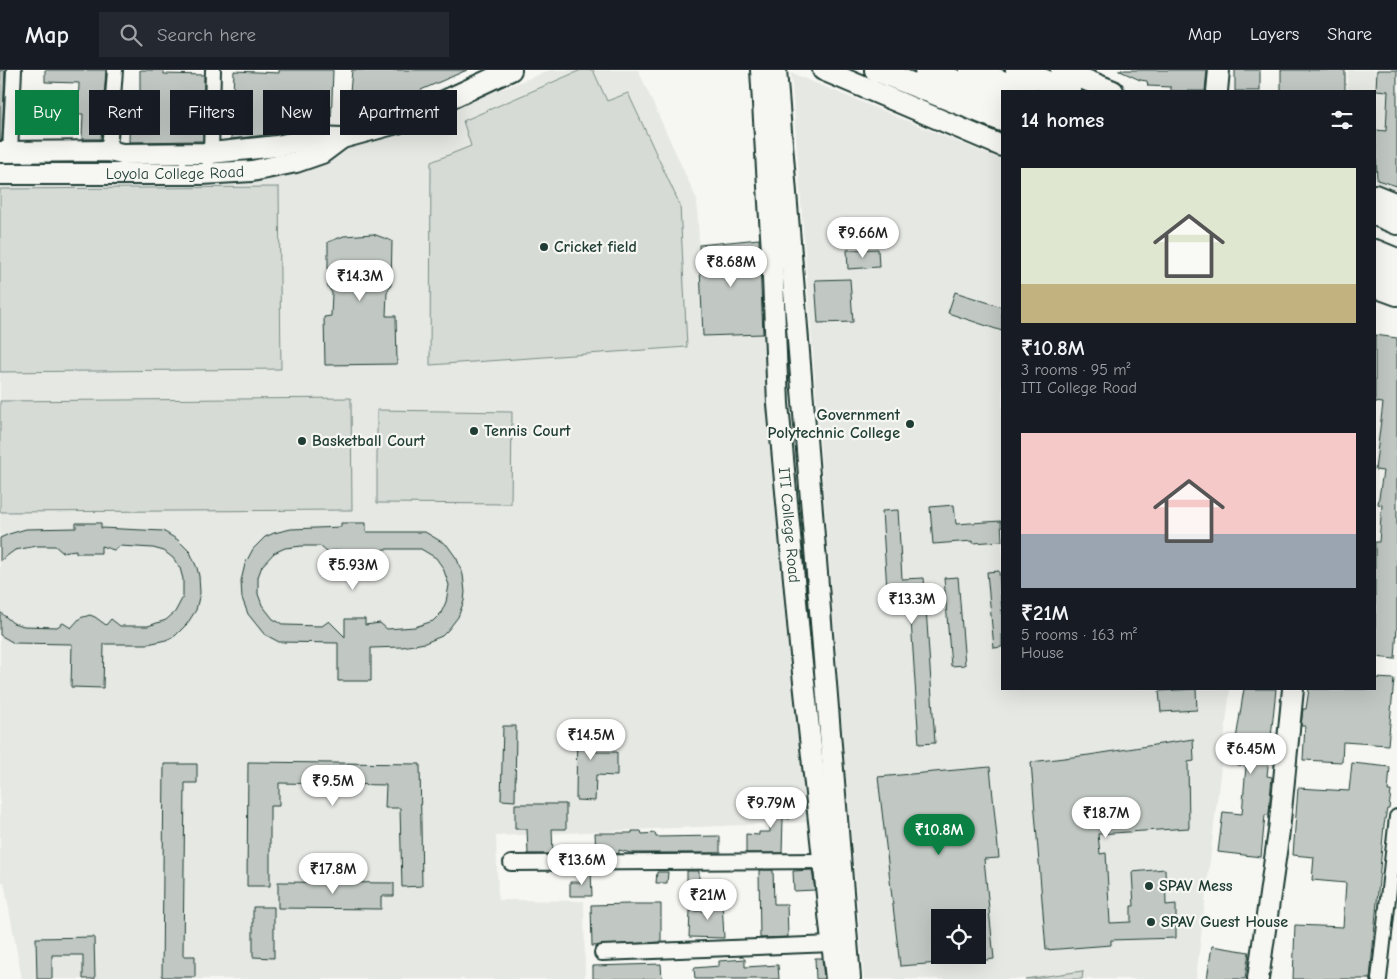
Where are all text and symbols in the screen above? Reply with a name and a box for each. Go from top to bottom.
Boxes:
search box [99,12,449,57]
text: Map [25,21,69,49]
icon: search [117,21,145,49]
text: Search here [157,24,256,46]
text: Map [1188,24,1222,45]
text: Layers [1250,24,1299,45]
text: Share [1327,24,1372,45]
chip: Buy [15,90,79,135]
chip: Rent [89,90,160,135]
chip: Filters [170,90,253,135]
chip: New [263,90,330,135]
chip: Apartment [340,90,457,135]
icon: filters [1328,106,1356,134]
text: 14 homes [1021,108,1104,132]
street label: Loyola College Road [106,162,245,183]
icon: home [1144,201,1234,291]
pin: ₹9.66M [822,216,904,259]
text: ₹9.66M [838,224,888,242]
place label: Cricket field [554,238,637,256]
marker: Cricket field [538,241,550,253]
pin: ₹8.68M [690,246,772,288]
text: ₹8.68M [706,253,756,271]
pin: ₹14.3M [319,260,401,302]
text: ₹14.3M [337,267,383,285]
text: ₹10.8M [1021,336,1085,360]
text: 3 rooms · 95 m² [1021,361,1131,379]
text: ITI College Road [1021,379,1137,397]
place label: Government Polytechnic College [767,406,901,442]
marker: Government Polytechnic College [904,418,916,430]
place label: Tennis Court [484,422,571,440]
marker: Tennis Court [468,425,480,437]
place label: Basketball Court [312,432,426,450]
marker: Basketball Court [296,435,308,447]
street label: ITI College Road [775,466,803,584]
icon: home [1144,466,1234,556]
pin: ₹5.93M [312,548,394,591]
text: ₹5.93M [328,556,378,574]
pin: ₹13.3M [871,582,953,625]
text: ₹13.3M [888,590,936,608]
text: ₹21M [1021,601,1069,625]
text: 5 rooms · 163 m² [1021,626,1137,644]
text: House [1021,644,1064,662]
pin: ₹14.5M [550,718,632,761]
text: ₹14.5M [567,726,615,744]
pin: ₹6.45M [1210,732,1292,775]
text: ₹6.45M [1226,740,1276,758]
pin: ₹9.5M [298,764,368,807]
text: ₹9.5M [312,772,354,790]
pin: ₹9.79M [730,786,812,829]
text: ₹9.79M [747,794,795,812]
pin: ₹18.7M [1065,796,1147,839]
text: ₹18.7M [1083,804,1129,822]
pin: ₹10.8M [898,814,980,856]
text: ₹10.8M [915,821,963,839]
pin: ₹13.6M [541,844,623,886]
text: ₹13.6M [558,851,606,869]
pin: ₹17.8M [292,852,374,895]
text: ₹17.8M [310,860,356,878]
place label: SPAV Mess [1159,877,1233,895]
pin: ₹21M [678,878,738,921]
marker: SPAV Mess [1143,880,1155,892]
text: ₹21M [690,886,726,904]
map controls [931,909,986,964]
button: locate [931,909,986,964]
place label: SPAV Guest House [1161,913,1288,931]
marker: SPAV Guest House [1145,916,1157,928]

